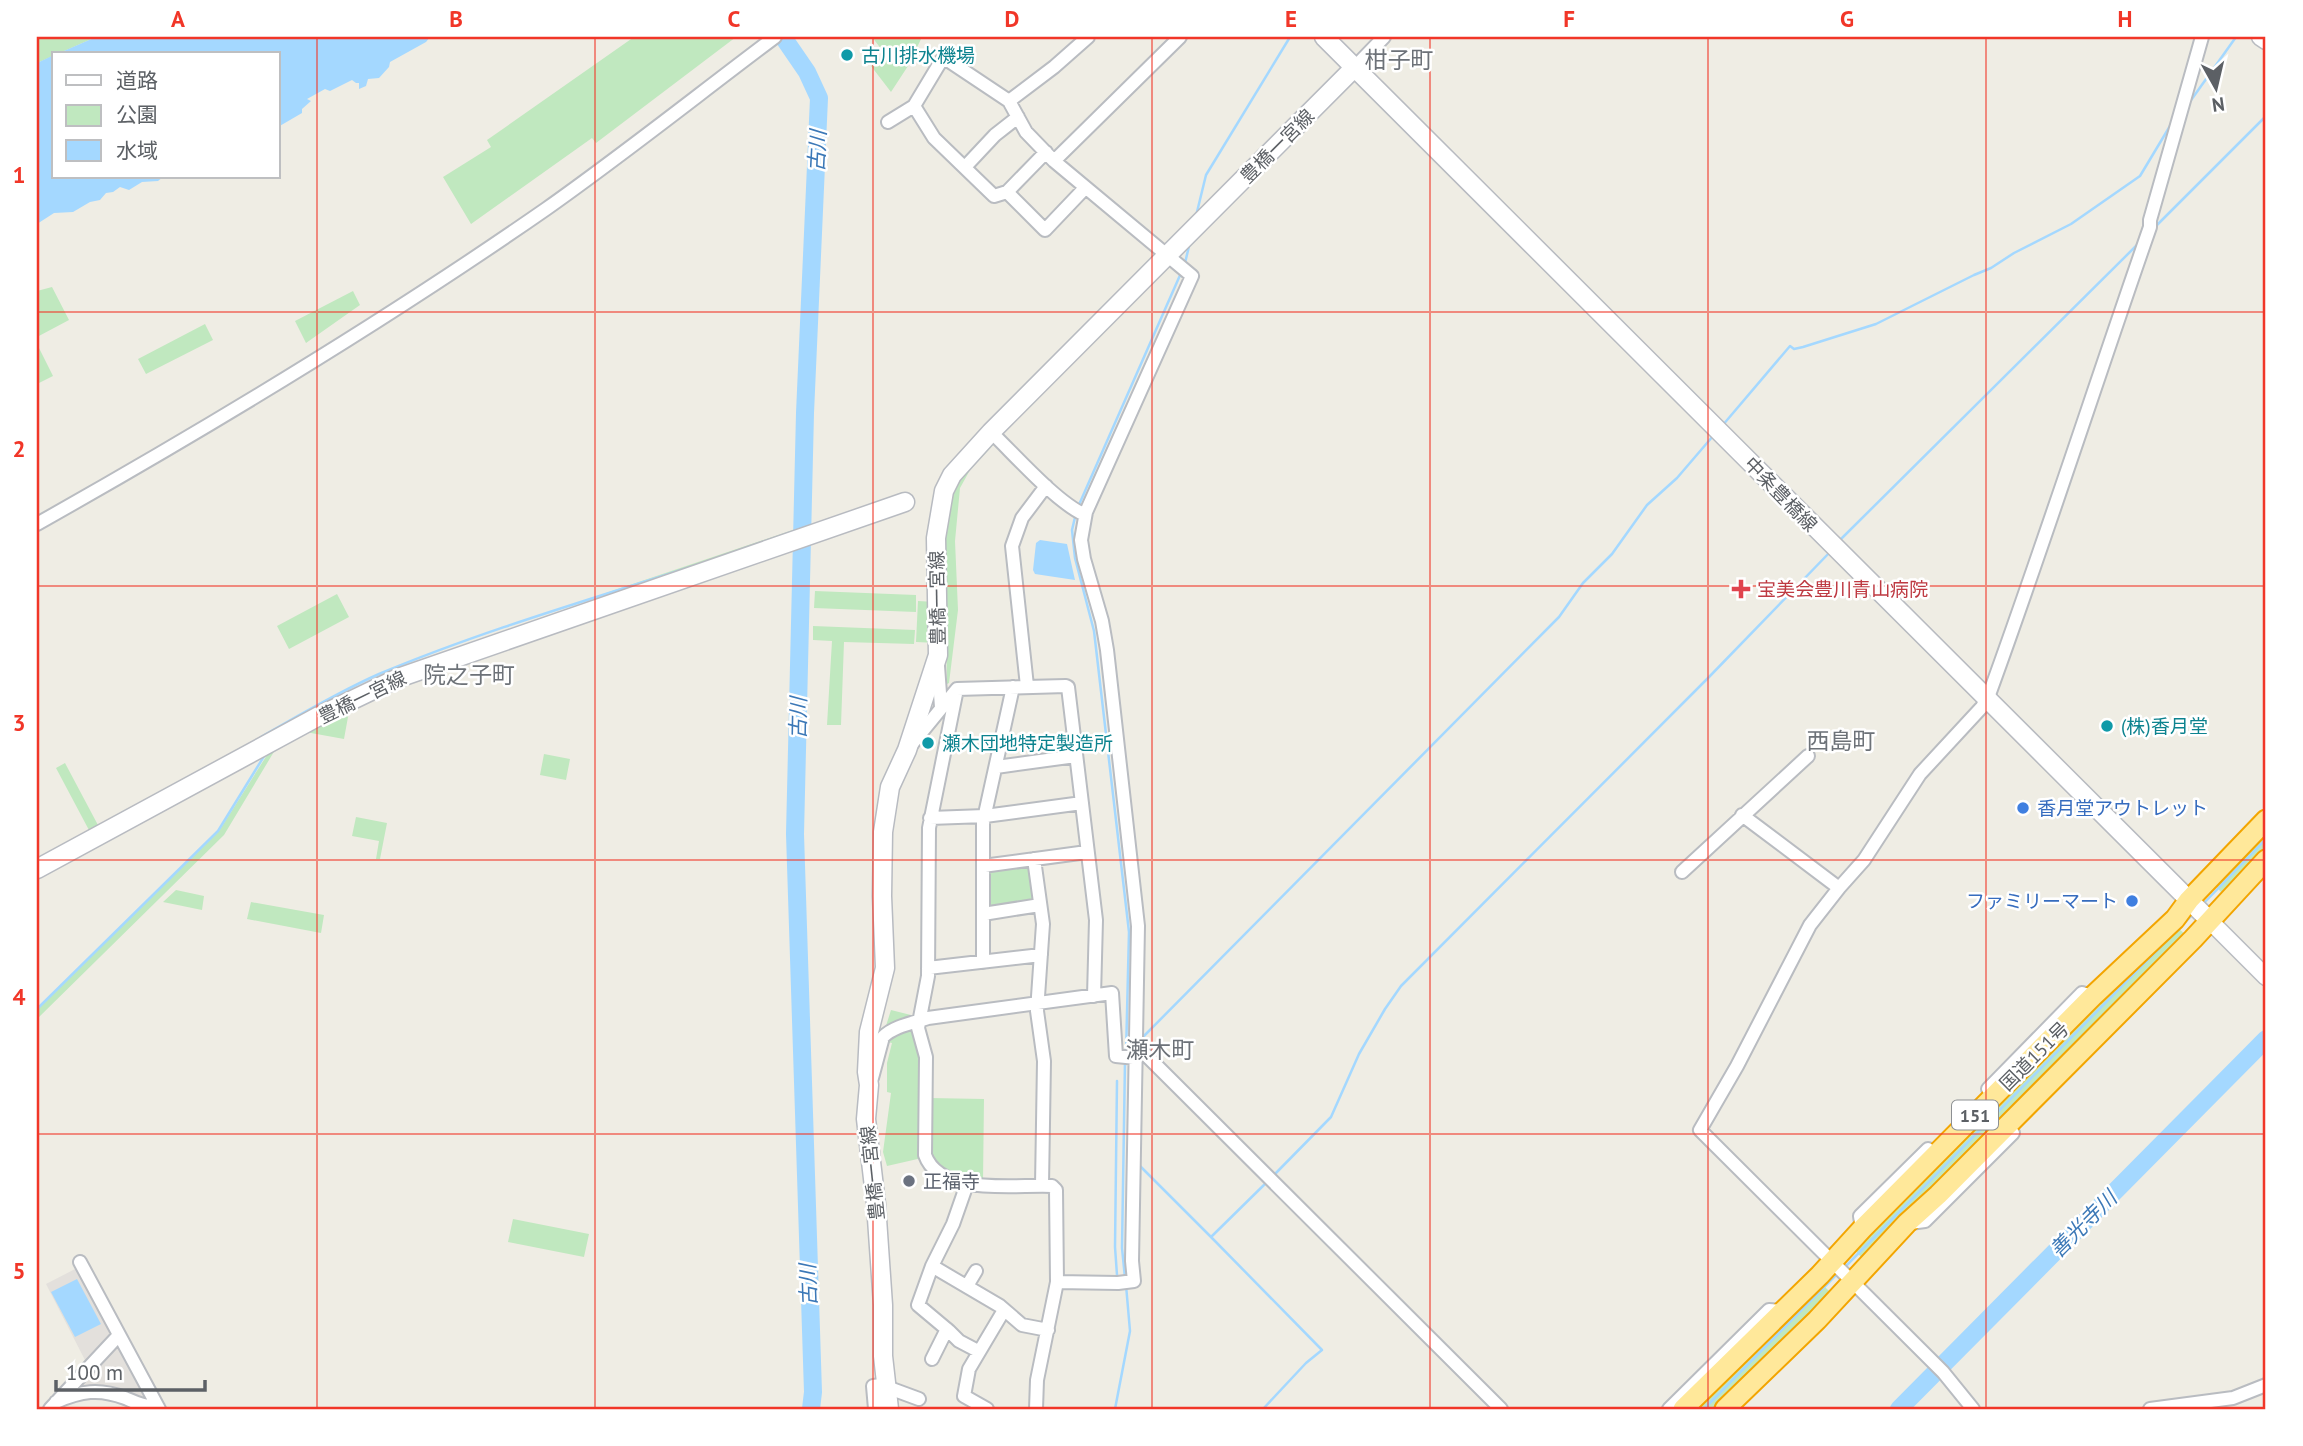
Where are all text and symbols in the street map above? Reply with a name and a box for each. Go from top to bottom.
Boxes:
text: A [171,4,185,33]
text: B [449,4,463,33]
text: C [728,4,741,33]
text: D [1005,4,1019,33]
text: E [1285,4,1297,33]
text: F [1563,4,1575,33]
text: G [1840,4,1854,33]
text: H [2118,4,2132,33]
place label: 古川排水機場 [861,43,975,67]
district label: 柑子町 [1365,45,1434,74]
marker: 古川排水機場 [839,47,855,63]
legend [52,52,280,178]
north arrow [2180,52,2250,122]
text: 道路 [116,67,158,94]
text: N [2211,92,2226,118]
text: 公園 [116,101,158,128]
street label: 豊橋一宮線 [1235,104,1319,188]
water label: 古川 [802,127,832,173]
text: 水域 [116,137,158,164]
text: 1 [12,160,26,189]
text: 2 [12,434,26,463]
street label: 中条豊橋線 [1739,451,1823,537]
street label: 豊橋一宮線 [924,550,950,646]
place label: 宝美会豊川青山病院 [1757,577,1928,601]
marker: 宝美会豊川青山病院 [1731,579,1751,599]
district label: 院之子町 [423,660,515,689]
street label: 豊橋一宮線 [314,665,410,729]
water label: 古川 [784,695,812,739]
text: 3 [12,708,26,737]
place label: (株)香月堂 [2121,714,2208,738]
marker: (株)香月堂 [2099,718,2115,734]
district label: 西島町 [1807,726,1876,755]
place label: 瀬木団地特定製造所 [942,731,1113,755]
marker: 瀬木団地特定製造所 [920,735,936,751]
place label: 香月堂アウトレット [2037,796,2208,820]
marker: 香月堂アウトレット [2015,800,2031,816]
place label: ファミリーマート [1966,889,2118,913]
marker: ファミリーマート [2124,893,2140,909]
text: 4 [12,982,26,1011]
street label: 国道151号 [1994,1016,2074,1096]
district label: 瀬木町 [1126,1035,1195,1064]
road number: 151 [1952,1100,1998,1130]
street label: 豊橋一宮線 [855,1124,889,1222]
place label: 正福寺 [923,1169,980,1193]
marker: 正福寺 [901,1173,917,1189]
water label: 善光寺川 [2044,1183,2124,1263]
text: 5 [12,1256,26,1285]
water label: 古川 [794,1262,822,1306]
scale bar [56,1348,205,1392]
text: 100 m [66,1359,123,1386]

